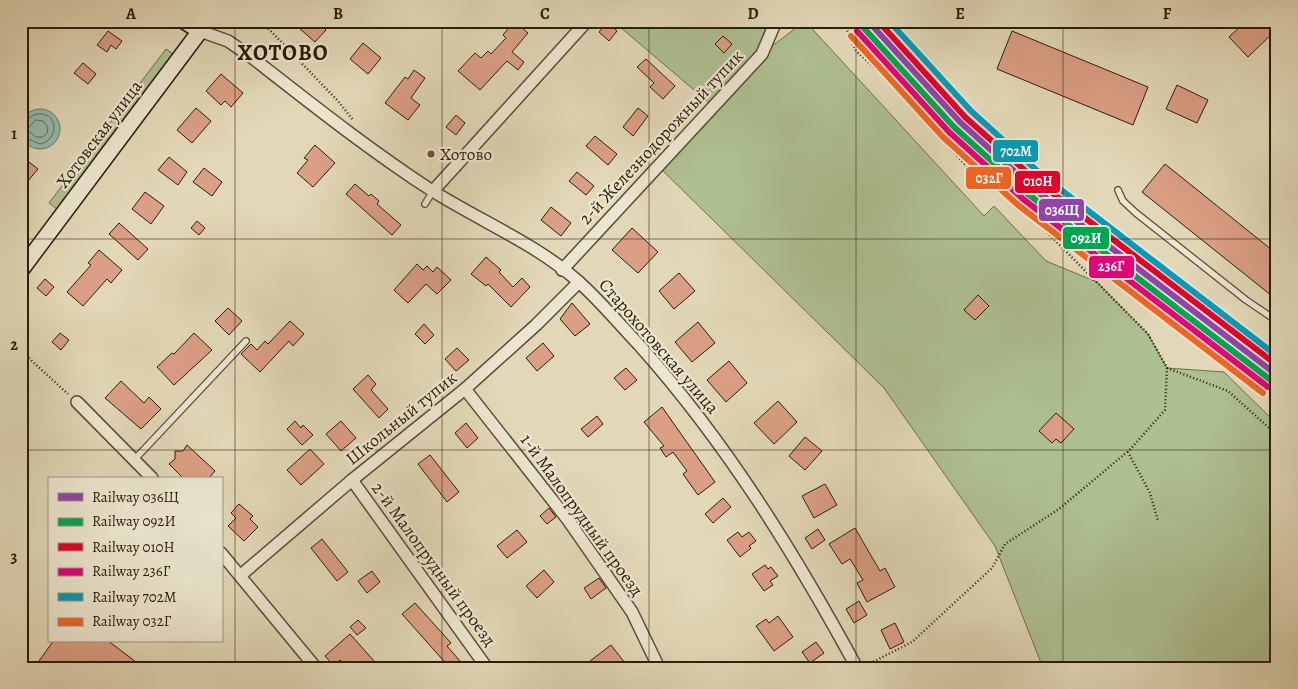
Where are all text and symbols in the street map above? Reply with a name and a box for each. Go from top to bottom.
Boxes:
text: A [125,3,137,25]
text: B [333,3,343,25]
text: C [540,3,550,25]
text: D [747,3,759,25]
text: E [955,3,965,25]
text: F [1163,3,1172,25]
district label: ХОТОВО [237,38,329,68]
street label: 2-й Железнодорожный тупик [574,44,748,230]
street label: Хотовская улица [51,75,148,193]
text: 1 [11,123,17,145]
line badge: 702М [992,139,1039,163]
text: 702М [1000,142,1032,161]
place label: Хотово [440,143,492,166]
marker: Хотово [426,149,436,159]
line badge: 032Г [965,166,1012,190]
text: 032Г [975,169,1003,188]
line badge: 010Н [1014,170,1061,194]
text: 010Н [1023,172,1053,191]
line badge: 036Щ [1038,198,1085,222]
text: 036Щ [1045,201,1079,220]
line badge: 092И [1062,226,1110,250]
text: 092И [1071,229,1102,248]
line badge: 236Г [1088,255,1135,279]
text: 236Г [1098,257,1125,276]
street label: Старохотовская улица [593,273,725,419]
text: 2 [10,334,18,356]
street label: Школьный тупик [340,366,462,470]
street label: 1-й Малопрудный проезд [515,429,649,601]
legend [48,477,222,642]
street label: 2-й Малопрудный проезд [366,477,502,651]
text: Railway 036Щ [92,487,179,507]
text: Railway 092И [92,511,176,531]
text: Railway 010Н [92,537,175,557]
text: 3 [11,546,18,568]
text: Railway 236Г [92,561,171,581]
text: Railway 702М [92,587,177,607]
text: Railway 032Г [92,611,172,631]

